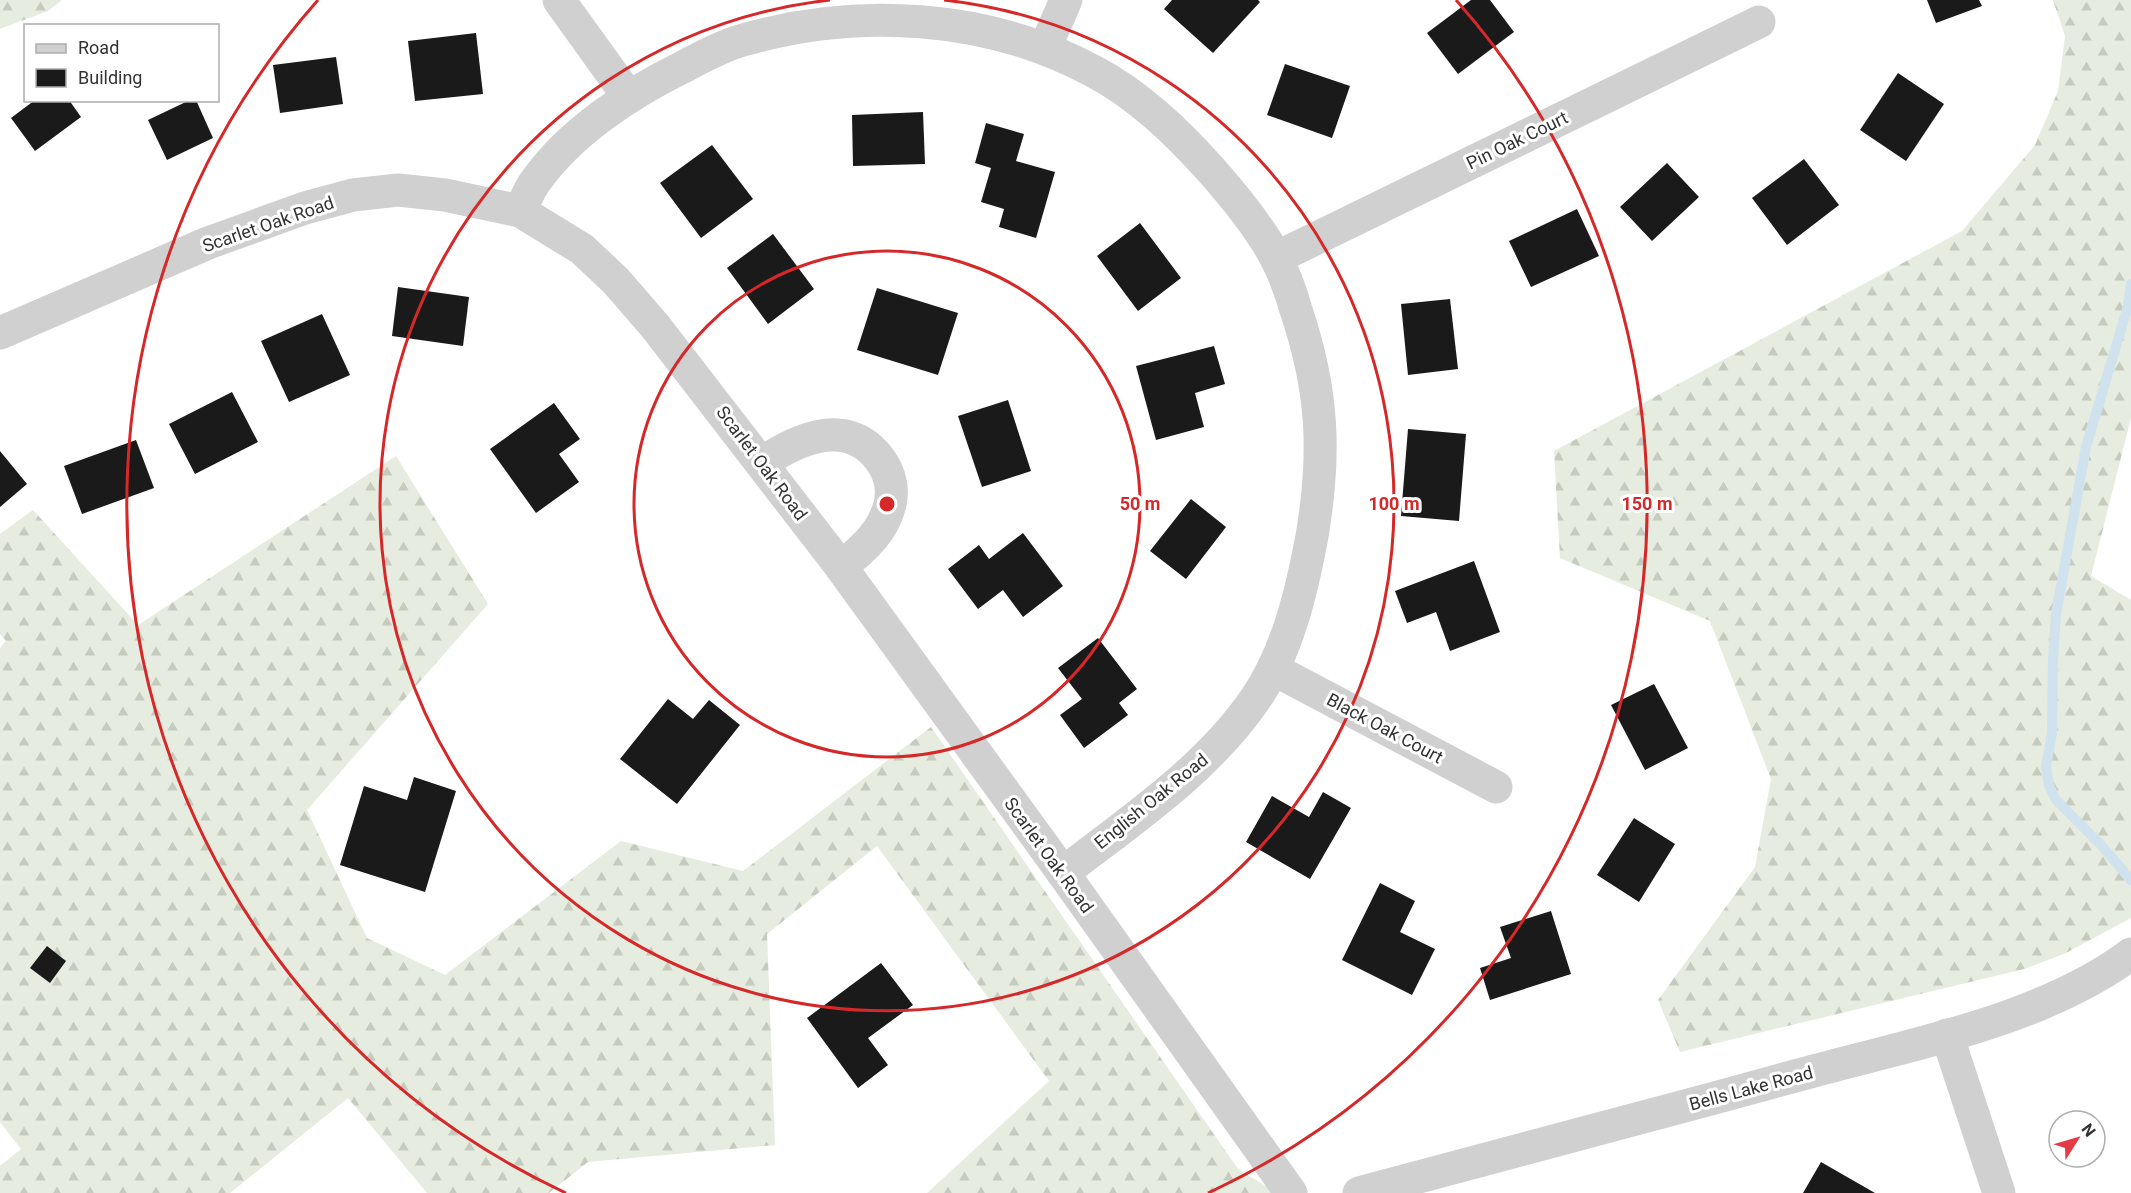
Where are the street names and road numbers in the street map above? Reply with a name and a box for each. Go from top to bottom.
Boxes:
street label: Pin Oak Court [1463,106,1571,174]
street label: Scarlet Oak Road [200,192,336,256]
street label: Scarlet Oak Road [712,402,812,524]
street label: Black Oak Court [1323,689,1447,767]
street label: English Oak Road [1090,749,1212,853]
street label: Scarlet Oak Road [1000,793,1098,917]
street label: Bells Lake Road [1687,1061,1815,1115]

